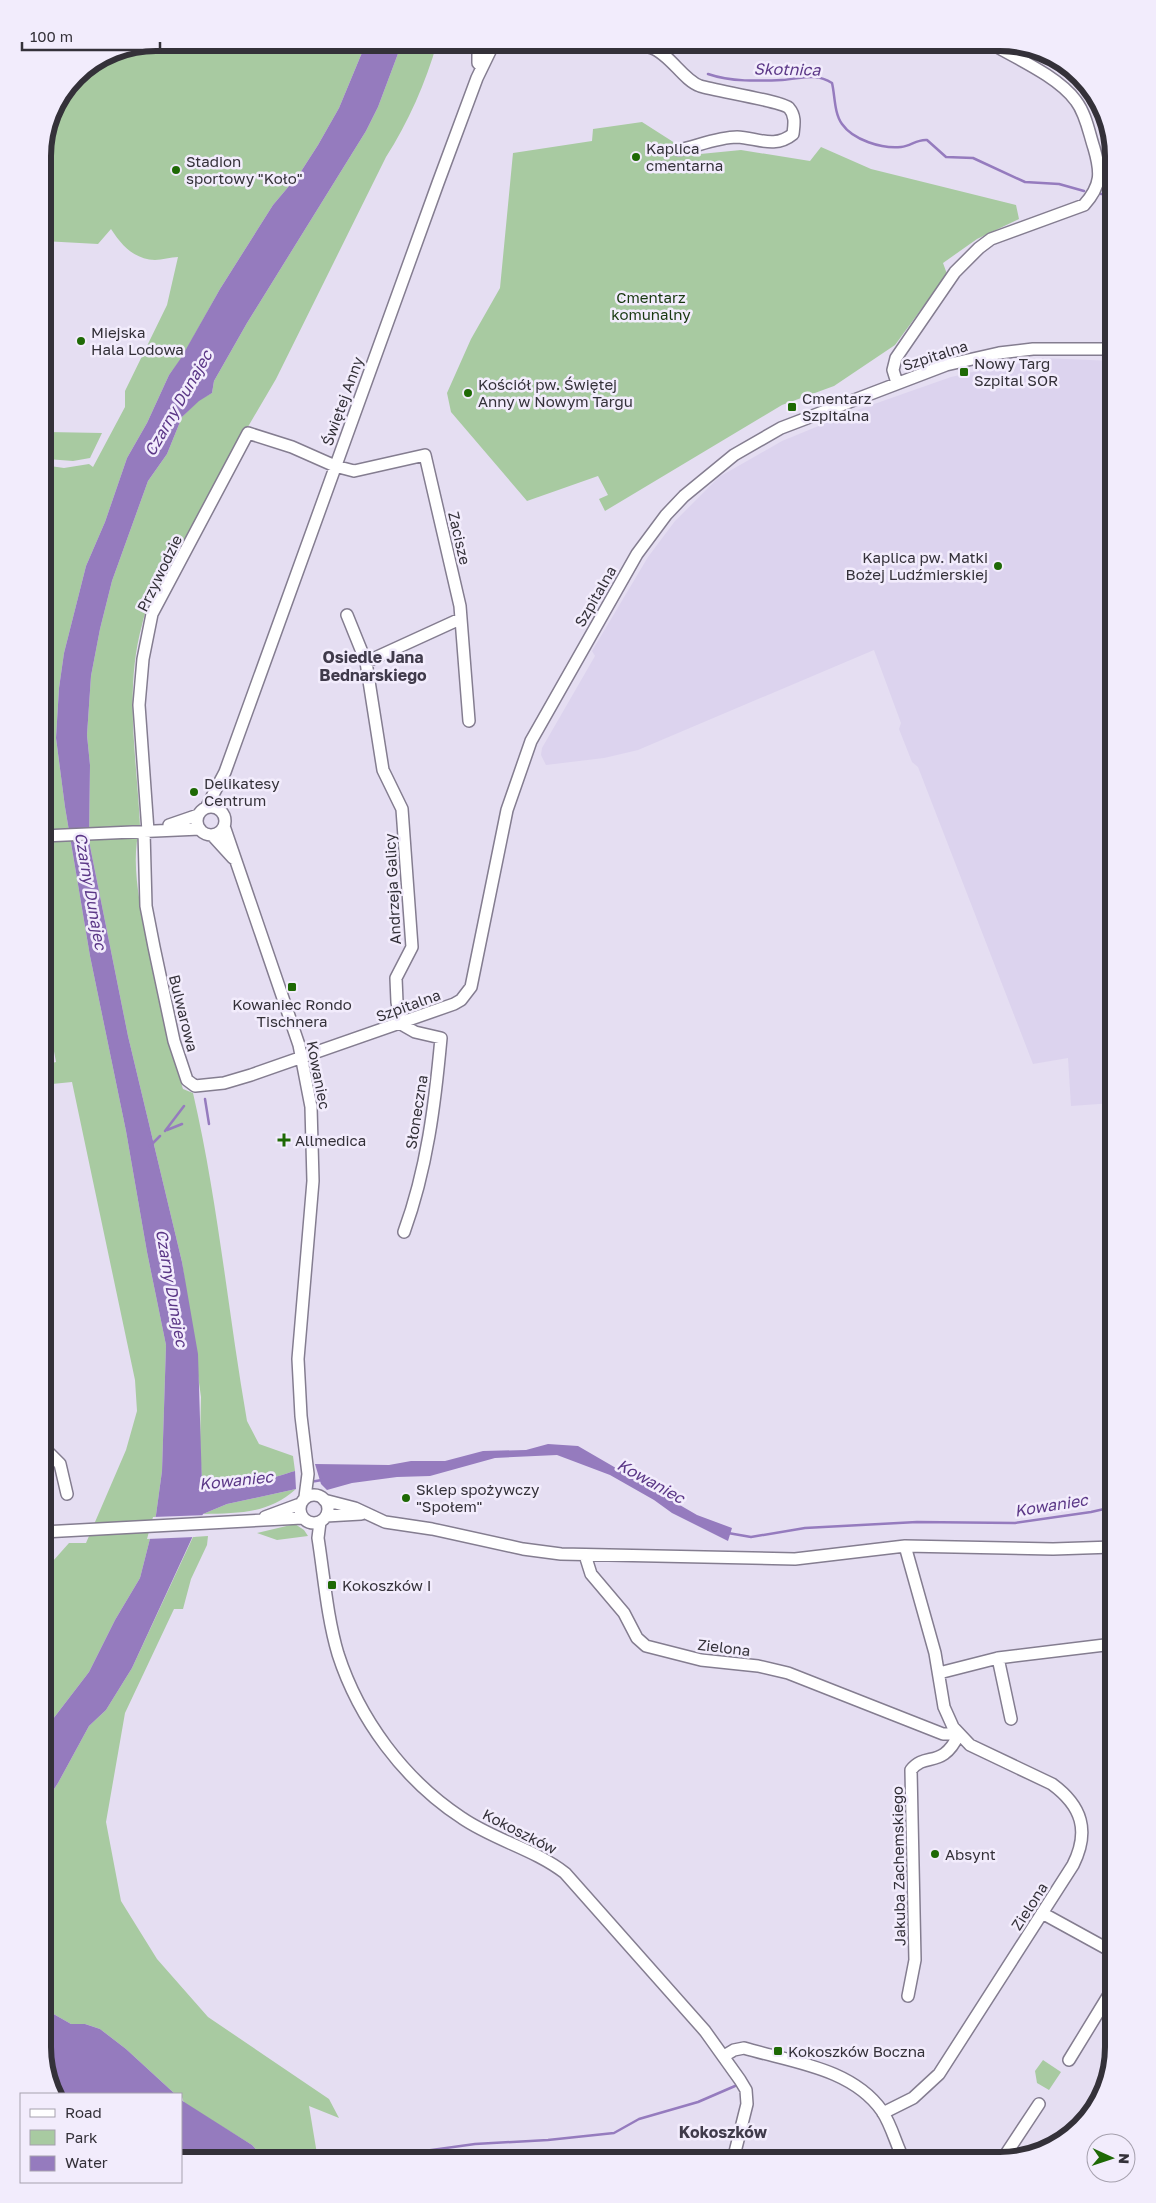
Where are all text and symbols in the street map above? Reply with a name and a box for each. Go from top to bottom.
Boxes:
scale bar [22,20,160,52]
text: 100 m [30,27,73,45]
water label: Skotnica [753,58,822,80]
place label: Kaplica cmentarna [646,139,723,174]
marker: Kaplica cmentarna [630,151,642,163]
place label: Stadion sportowy "Koło" [186,152,302,187]
marker: Stadion sportowy "Koło" [170,164,182,176]
park label: Cmentarz komunalny [611,288,691,323]
place label: Miejska Hala Lodowa [91,323,184,358]
marker: Miejska Hala Lodowa [75,335,87,347]
street label: Szpitalna [900,336,970,374]
water label: Czarny Dunajec [140,346,217,459]
street label: Świętej Anny [318,353,367,448]
place label: Nowy Targ Szpital SOR [974,354,1058,389]
marker: Nowy Targ Szpital SOR [958,366,970,378]
place label: Kościół pw. Świętej Anny w Nowym Targu [478,375,633,410]
marker: Kościół pw. Świętej Anny w Nowym Targu [462,387,474,399]
place label: Cmentarz Szpitalna [802,389,872,424]
marker: Cmentarz Szpitalna [786,401,798,413]
street label: Zacisze [445,510,475,567]
street label: Przywodzie [133,532,185,614]
place label: Kaplica pw. Matki Bożej Ludźmierskiej [846,548,988,583]
marker: Kaplica pw. Matki Bożej Ludźmierskiej [992,560,1004,572]
street label: Szpitalna [570,562,620,630]
district label: Osiedle Jana Bednarskiego [319,647,427,685]
place label: Delikatesy Centrum [204,774,280,809]
marker: Delikatesy Centrum [188,786,200,798]
water label: Czarny Dunajec [71,831,111,952]
street label: Andrzeja Galicy [380,832,404,945]
street label: Bulwarowa [166,973,202,1053]
marker: Kowaniec Rondo Tischnera [286,981,298,993]
street label: Szpitalna [373,985,443,1025]
place label: Kowaniec Rondo Tischnera [232,995,352,1030]
street label: Kowaniec [304,1039,334,1111]
street label: Słoneczna [401,1074,431,1150]
place label: Allmedica [295,1131,366,1149]
marker: Allmedica [277,1133,291,1147]
water label: Czarny Dunajec [152,1228,192,1349]
water label: Kowaniec [614,1454,689,1508]
water label: Kowaniec [198,1466,275,1494]
place label: Sklep spożywczy "Społem" [416,1480,540,1515]
water label: Kowaniec [1013,1489,1090,1521]
marker: Sklep spożywczy "Społem" [400,1492,412,1504]
place label: Kokoszków I [342,1576,431,1594]
marker: Kokoszków I [326,1579,338,1591]
street label: Zielona [697,1635,751,1659]
street label: Jakuba Zachemskiego [888,1786,908,1946]
street label: Kokoszków [480,1805,560,1857]
place label: Absynt [945,1845,996,1863]
marker: Absynt [929,1848,941,1860]
street label: Zielona [1007,1879,1051,1933]
place label: Kokoszków Boczna [788,2042,925,2060]
marker: Kokoszków Boczna [772,2045,784,2057]
legend [20,2093,182,2183]
text: Road [65,2103,102,2121]
district label: Kokoszków [679,2122,768,2142]
text: Park [65,2128,98,2146]
north arrow [1086,2133,1136,2183]
text: Water [65,2153,108,2171]
text: N [1116,2153,1133,2164]

